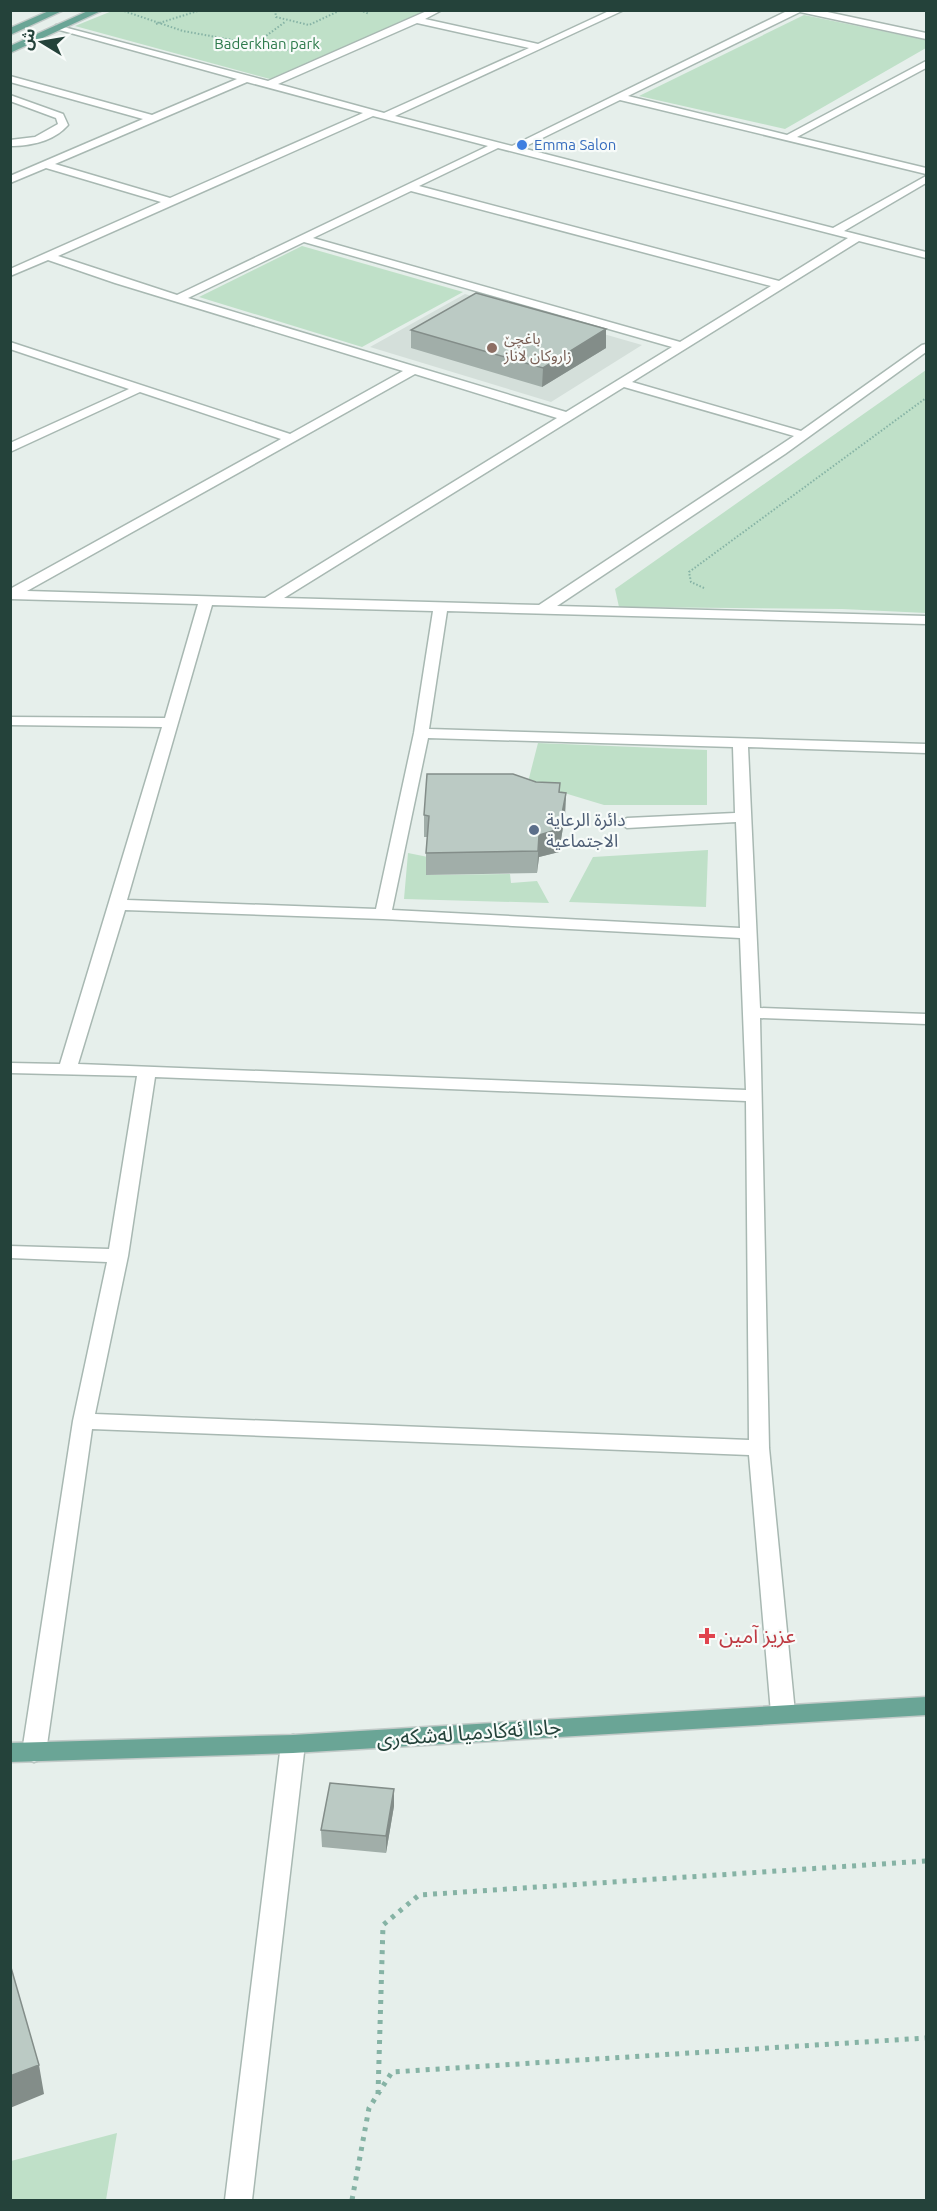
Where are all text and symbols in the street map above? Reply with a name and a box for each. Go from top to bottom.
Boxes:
north arrow [12,12,72,72]
text: ش [16,27,39,52]
park label: Baderkhan park [214,35,320,52]
place label: Emma Salon [534,136,616,153]
marker: Emma Salon [515,138,529,152]
place label: باغچێ زاروكان لاناز [503,330,572,365]
marker: باغچێ زاروكان لاناز [485,341,499,355]
place label: دائرة الرعاية الاجتماعية [546,809,626,850]
marker: دائرة الرعاية الاجتماعية [527,823,541,837]
place label: عزيز آمين [719,1623,796,1648]
marker: عزيز آمين [700,1629,714,1643]
street label: جادا ئه‌كادميا له‌شكه‌رى [376,1714,562,1751]

